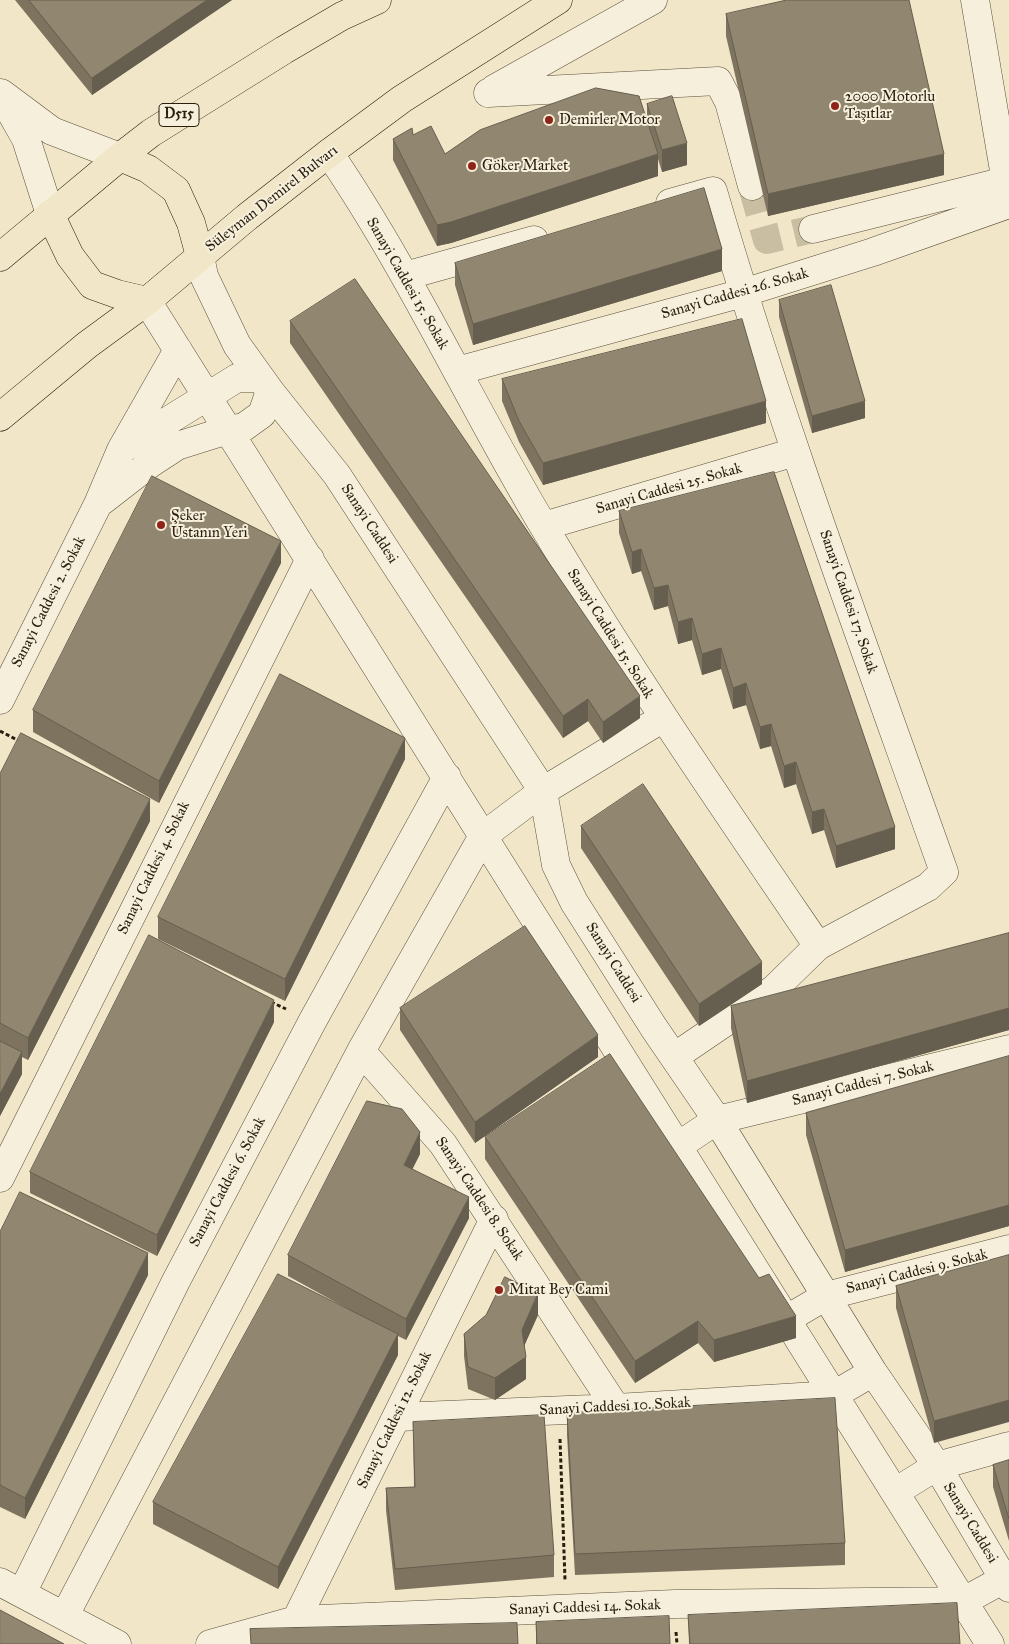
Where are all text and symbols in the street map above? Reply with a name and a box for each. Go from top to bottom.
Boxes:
place label: 2000 Motorlu Taşıtlar [845,88,935,123]
marker: 2000 Motorlu Taşıtlar [829,100,841,112]
road number: D515 [159,104,199,126]
place label: Demirler Motor [559,111,660,129]
marker: Demirler Motor [543,114,555,126]
street label: Süleyman Demirel Bulvarı [202,142,342,256]
place label: Göker Market [482,157,568,175]
marker: Göker Market [466,160,478,172]
street label: Sanayi Caddesi 15. Sokak [362,215,452,353]
street label: Sanayi Caddesi 26. Sokak [659,264,811,324]
street label: Sanayi Caddesi 25. Sokak [594,460,744,518]
street label: Sanayi Caddesi [337,481,401,567]
place label: Şeker Ustanın Yeri [171,507,248,542]
marker: Şeker Ustanın Yeri [155,519,167,531]
street label: Sanayi Caddesi 17. Sokak [815,528,881,676]
street label: Sanayi Caddesi 2. Sokak [8,533,90,671]
street label: Sanayi Caddesi 15. Sokak [563,566,657,702]
street label: Sanayi Caddesi 4. Sokak [114,799,194,937]
street label: Sanayi Caddesi [581,920,645,1006]
street label: Sanayi Caddesi 7. Sokak [791,1058,935,1110]
street label: Sanayi Caddesi 6. Sokak [186,1114,270,1250]
street label: Sanayi Caddesi 8. Sokak [431,1134,527,1264]
street label: Sanayi Caddesi 9. Sokak [844,1246,990,1298]
place label: Mitat Bey Cami [509,1281,608,1299]
marker: Mitat Bey Cami [493,1284,505,1296]
street label: Sanayi Caddesi 12. Sokak [354,1348,436,1492]
street label: Sanayi Caddesi 10. Sokak [539,1394,691,1420]
street label: Sanayi Caddesi [939,1479,1001,1567]
street label: Sanayi Caddesi 14. Sokak [509,1596,661,1620]

